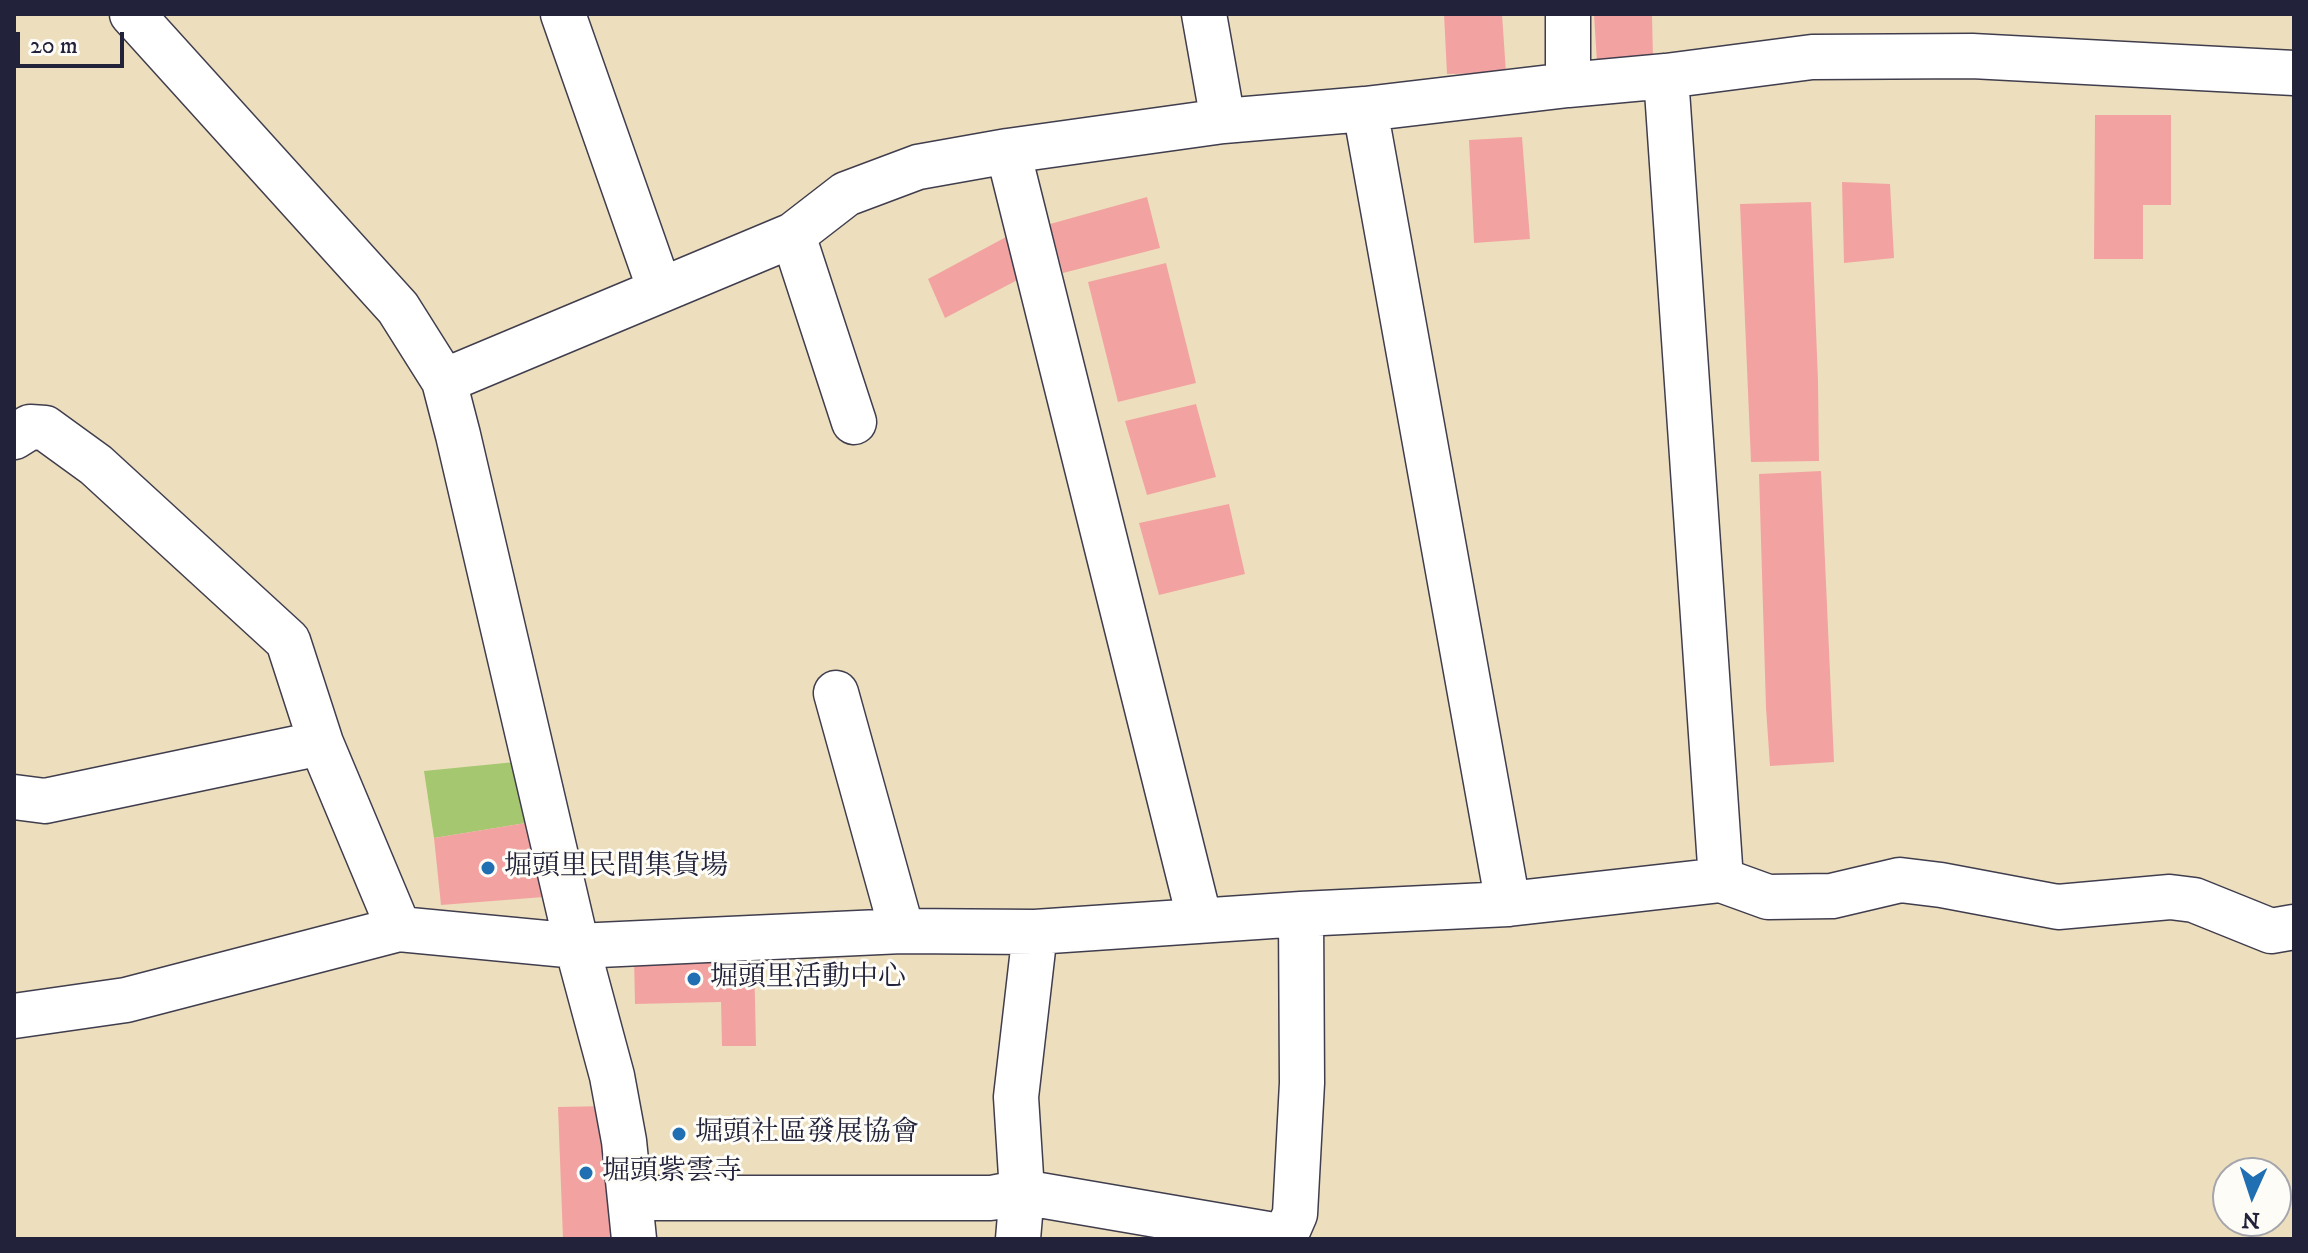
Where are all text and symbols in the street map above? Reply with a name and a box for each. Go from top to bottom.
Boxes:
scale bar [20,16,128,66]
text: 20 m [30,31,78,61]
place label: 堀頭里民間集貨場 [504,851,728,885]
marker: 堀頭里民間集貨場 [479,859,497,877]
place label: 堀頭里活動中心 [710,962,906,996]
marker: 堀頭里活動中心 [685,970,703,988]
place label: 堀頭社區發展協會 [695,1117,919,1151]
marker: 堀頭社區發展協會 [670,1125,688,1143]
place label: 堀頭紫雲寺 [602,1156,742,1190]
north arrow [2212,1157,2292,1237]
marker: 堀頭紫雲寺 [577,1164,595,1182]
text: N [2241,1206,2261,1233]

